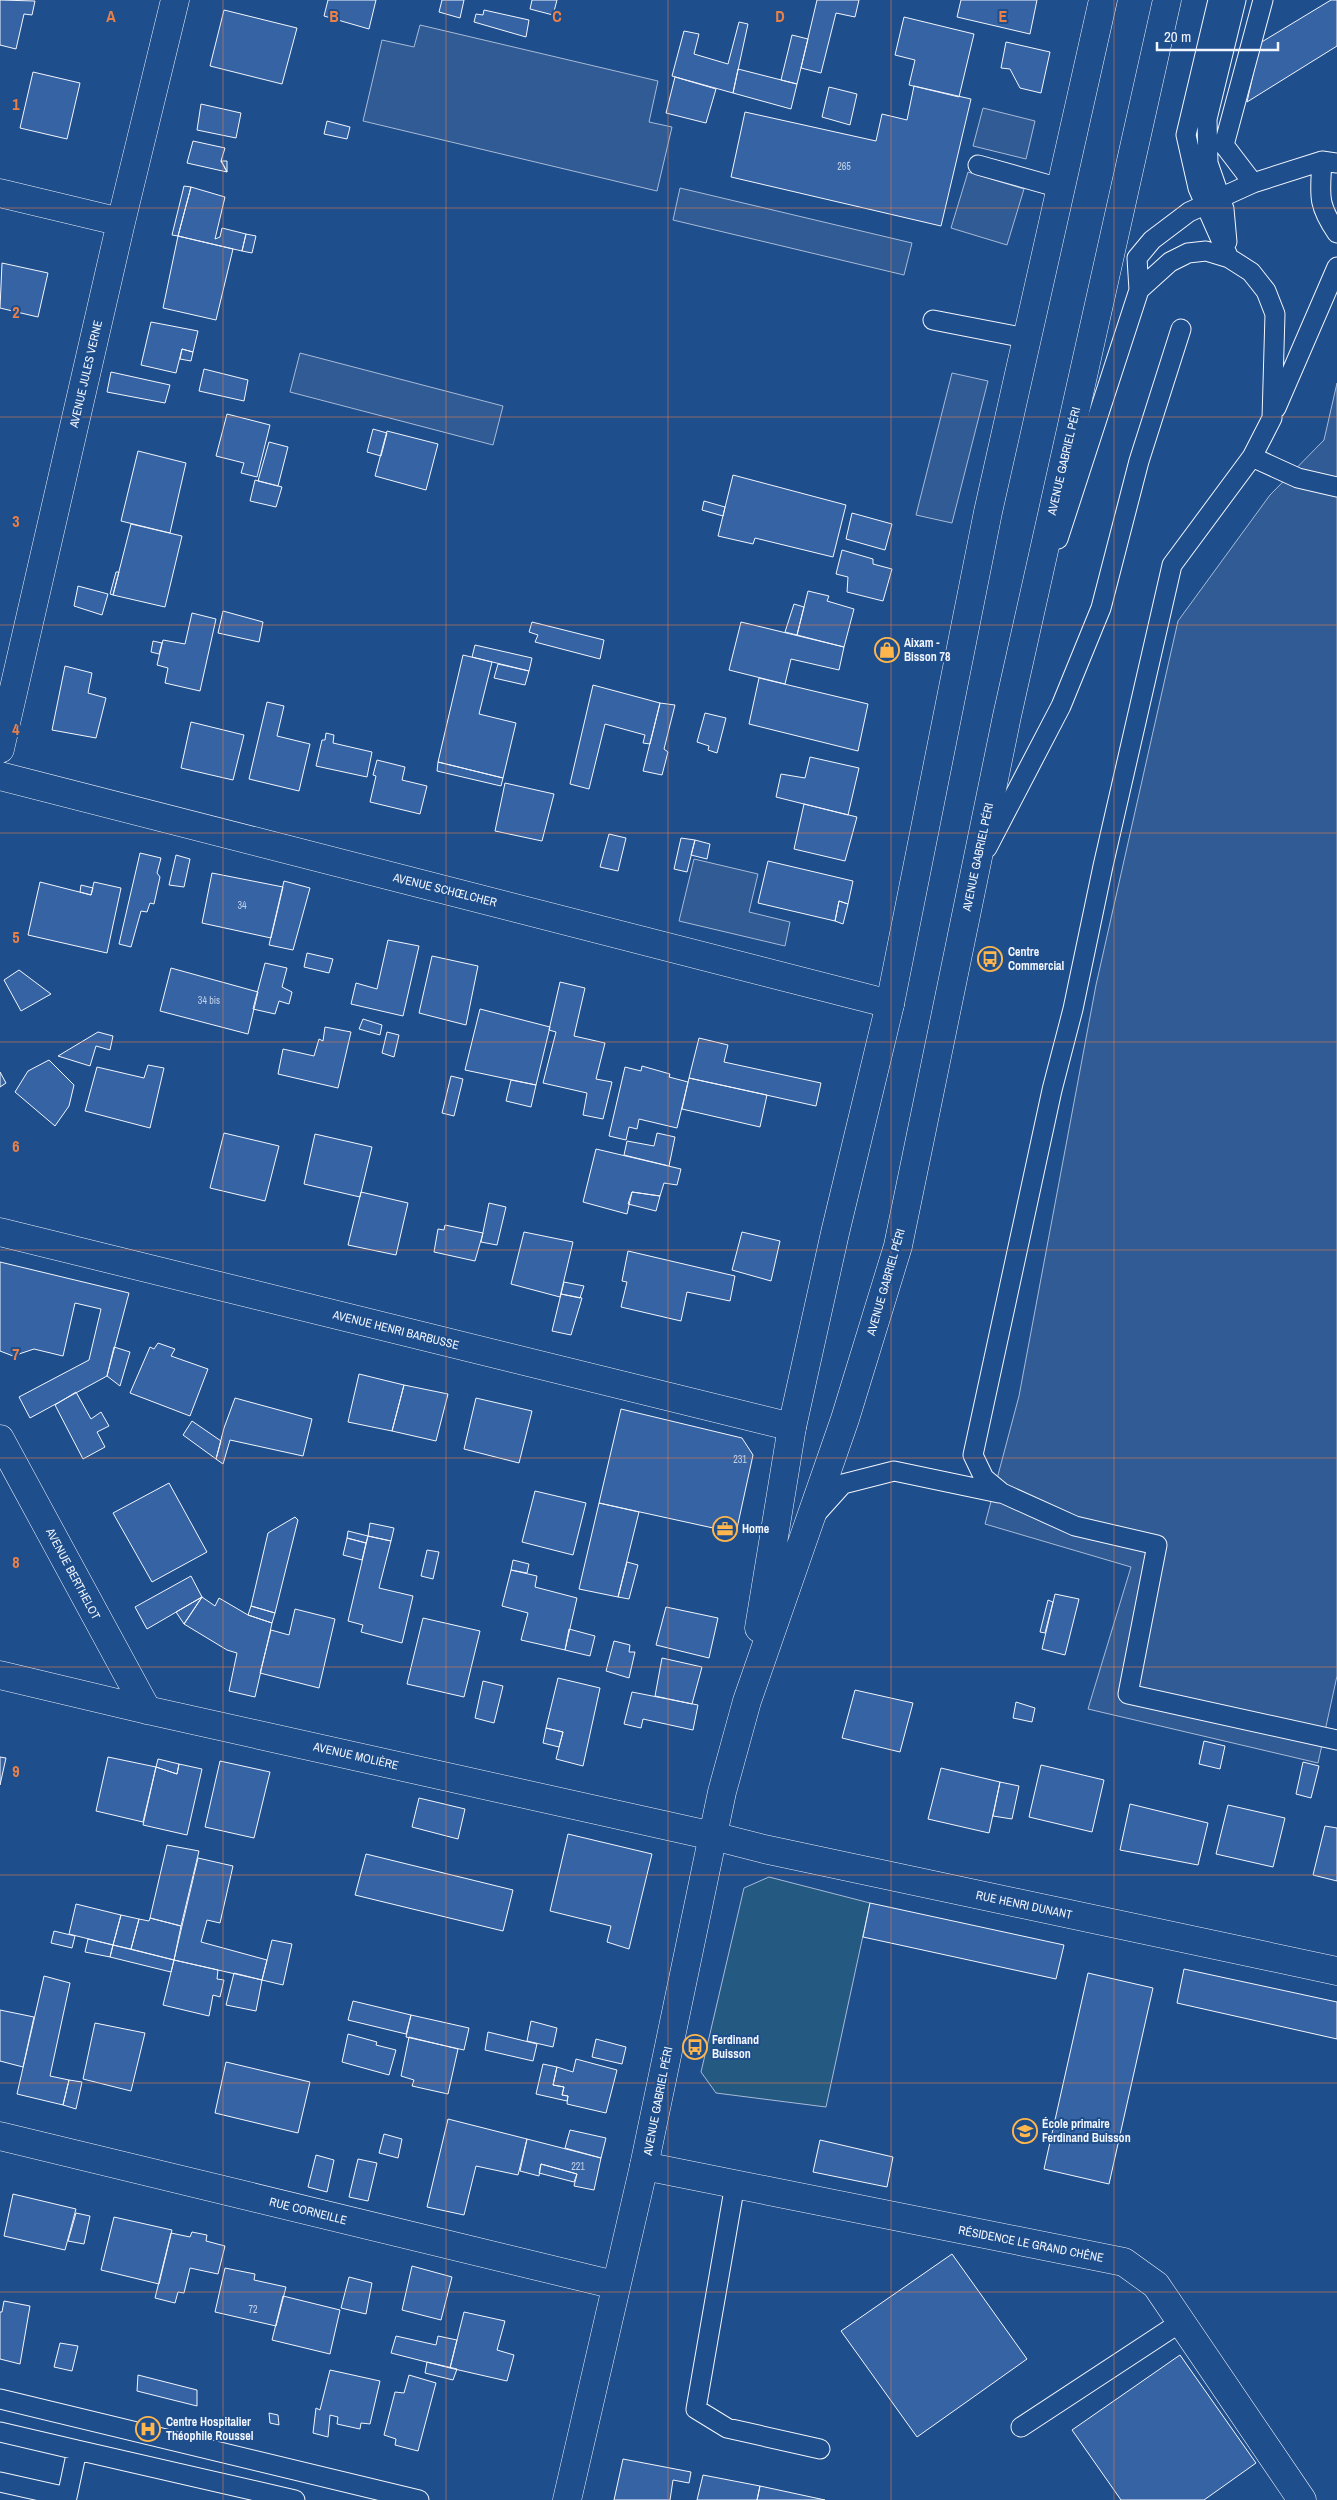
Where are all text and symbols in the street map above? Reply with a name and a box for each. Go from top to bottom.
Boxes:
text: A [106,5,116,27]
text: B [329,5,339,27]
text: C [552,5,562,27]
text: D [775,5,785,27]
text: E [999,5,1008,27]
scale bar [1157,20,1278,52]
text: 20 m [1164,26,1191,47]
text: 1 [12,93,20,115]
house number: 265 [837,160,851,173]
text: 2 [12,301,20,323]
street label: AVENUE JULES VERNE [66,319,106,430]
street label: AVENUE GABRIEL PÉRI [1044,405,1084,518]
text: 3 [12,510,20,532]
place label: Aixam - Bisson 78 [904,635,951,665]
shop icon: Aixam - Bisson 78 [874,637,900,663]
text: 4 [12,718,20,740]
street label: AVENUE GABRIEL PÉRI [958,801,997,914]
street label: AVENUE SCHŒLCHER [390,869,499,911]
house number: 34 [237,899,247,912]
text: 5 [12,926,20,948]
place label: Centre Commercial [1008,944,1065,974]
bus stop icon: Centre Commercial [977,946,1003,972]
house number: 34 bis [198,994,220,1007]
text: 6 [12,1135,20,1157]
street label: AVENUE GABRIEL PÉRI [863,1227,909,1338]
street label: AVENUE HENRI BARBUSSE [330,1306,461,1353]
text: 7 [12,1343,20,1365]
house number: 231 [733,1453,747,1466]
office icon: Home [712,1516,738,1542]
place label: Home [742,1521,770,1537]
street label: AVENUE BERTHELOT [42,1525,104,1623]
text: 8 [12,1551,20,1573]
street label: AVENUE MOLIÈRE [311,1738,400,1774]
text: 9 [12,1760,20,1782]
street label: RUE HENRI DUNANT [974,1887,1074,1923]
place label: Ferdinand Buisson [712,2032,759,2062]
bus stop icon: Ferdinand Buisson [682,2034,708,2060]
street label: AVENUE GABRIEL PÉRI [639,2045,676,2158]
place label: École primaire Ferdinand Buisson [1042,2116,1131,2146]
school or university icon: École primaire Ferdinand Buisson [1012,2118,1038,2144]
house number: 221 [571,2160,585,2173]
street label: RUE CORNEILLE [268,2194,348,2228]
street label: RÉSIDENCE LE GRAND CHÊNE [957,2222,1105,2266]
house number: 72 [248,2303,258,2316]
place label: Centre Hospitalier Théophile Roussel [166,2414,254,2444]
hospital icon: Centre Hospitalier Théophile Roussel [135,2416,161,2442]

